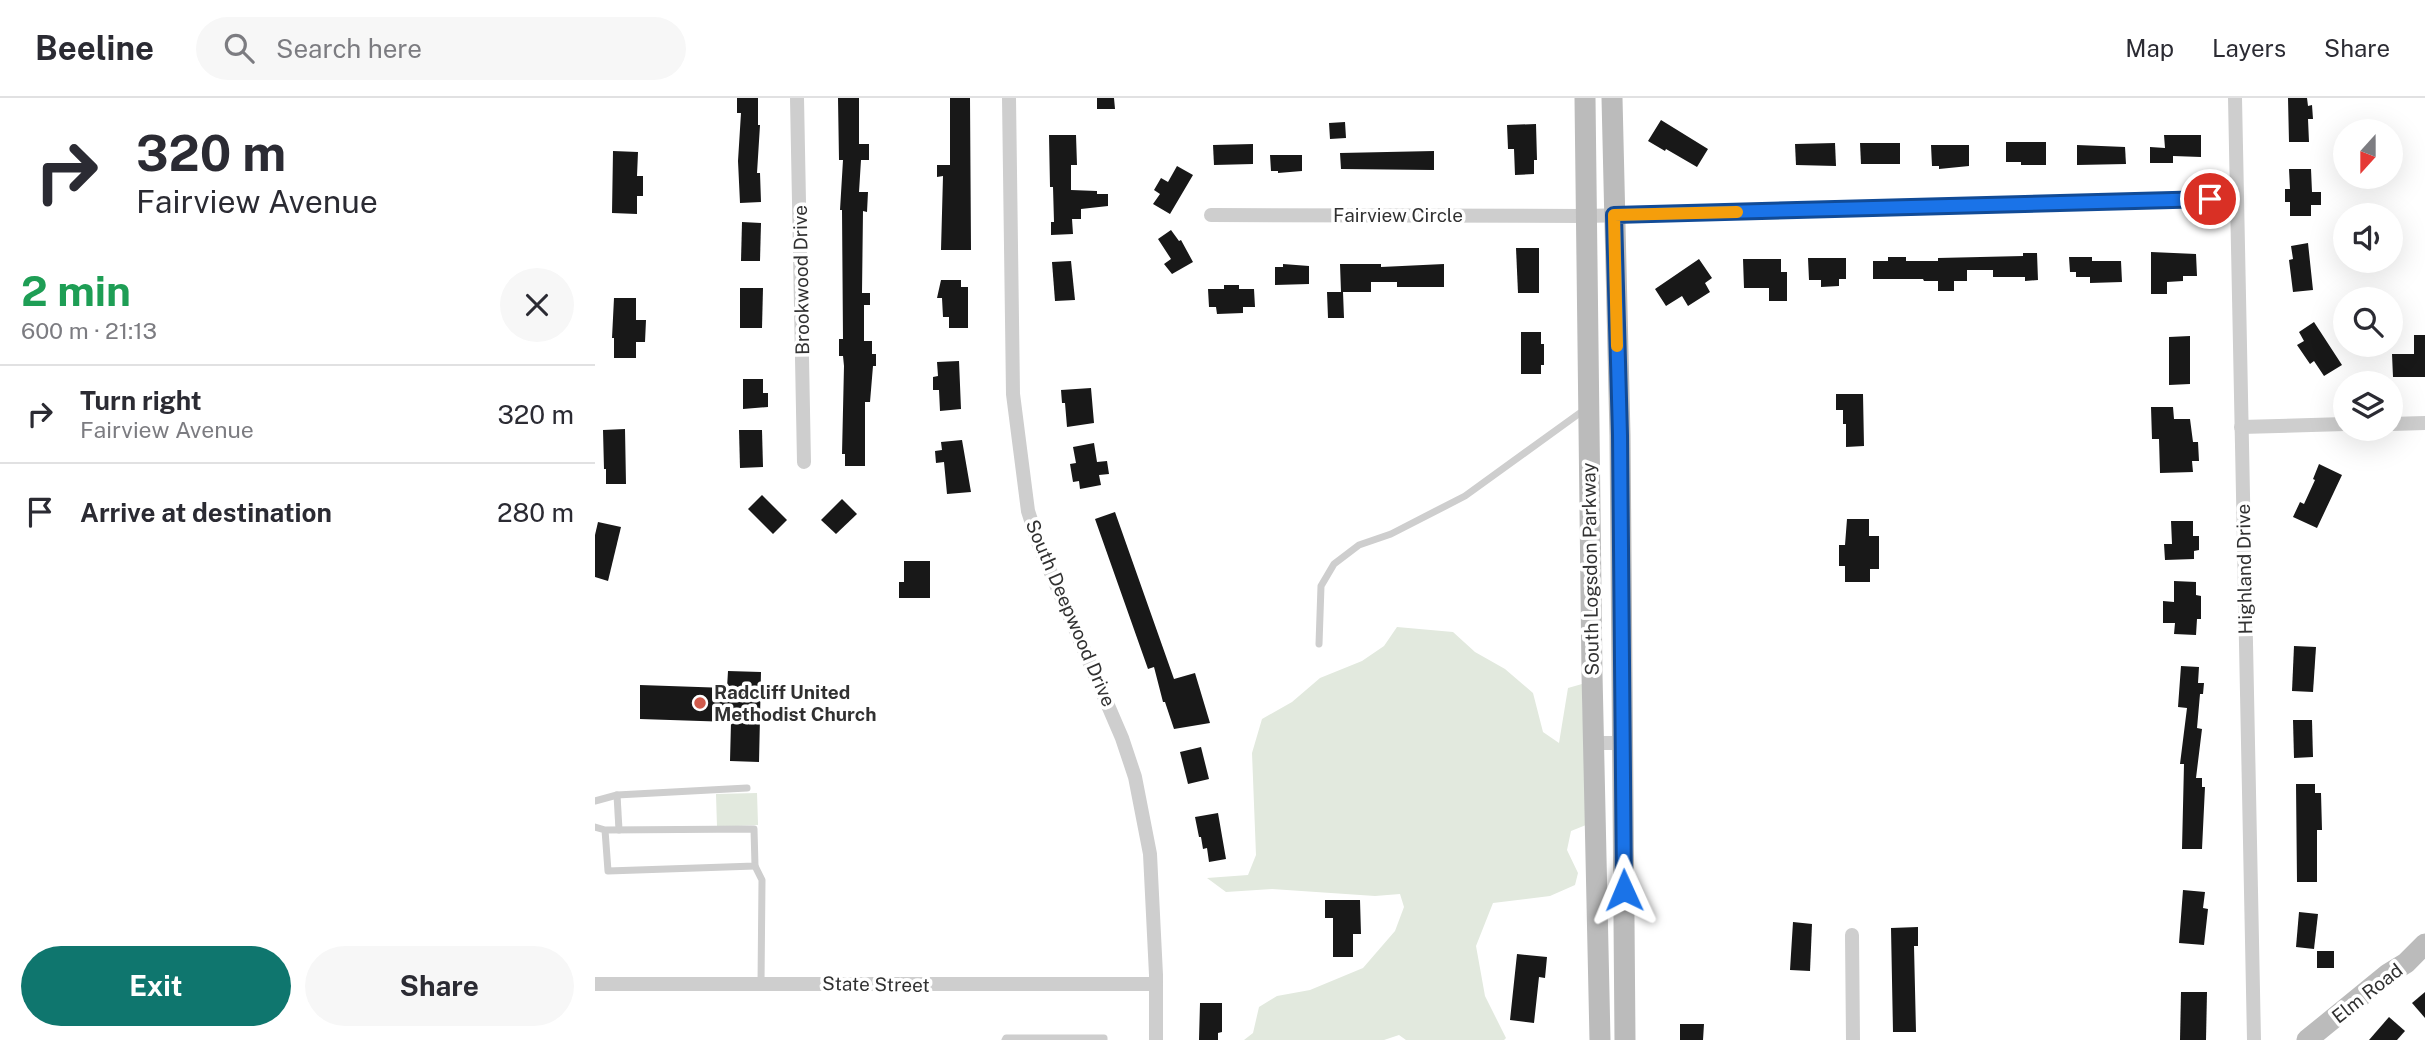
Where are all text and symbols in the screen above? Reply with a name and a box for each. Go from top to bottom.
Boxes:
search box [196,17,686,80]
text: Beeline [35,29,154,67]
icon: search [220,29,258,67]
text: Search here [276,33,422,64]
text: Map [2125,34,2174,62]
text: Layers [2212,34,2286,62]
text: Share [2324,34,2390,62]
north arrow [2333,119,2403,189]
map controls [2333,119,2403,441]
text: 320 m [136,124,286,182]
icon: right [21,126,112,217]
pin [2180,169,2240,229]
icon: arrive [2191,180,2229,218]
text: Fairview Avenue [136,183,378,220]
button: sound [2333,203,2403,273]
street label: Fairview Circle [1333,204,1463,226]
street label: Brookwood Drive [789,205,813,355]
text: 2 min [21,266,131,315]
button: close [500,268,574,342]
button: search [2333,287,2403,357]
text: 600 m · 21:13 [21,317,157,344]
button: layers [2333,371,2403,441]
text: Turn right [80,385,202,416]
icon: right [21,395,59,433]
text: 320 m [497,399,574,430]
text: Fairview Avenue [80,416,254,443]
street label: South Logsdon Parkway [1577,462,1603,676]
icon: arrive [21,493,59,531]
text: Arrive at destination [80,497,332,528]
text: 280 m [497,497,574,528]
street label: Highland Drive [2232,504,2256,634]
street label: South Deepwood Drive [1022,516,1120,710]
place label: Radcliff United Methodist Church [714,681,876,725]
marker: Radcliff United Methodist Church [692,695,708,711]
position arrow [1587,853,1661,927]
button: Exit [21,946,291,1026]
button: Share [305,946,574,1026]
street label: Elm Road [2327,959,2407,1027]
street label: State Street [822,972,930,996]

